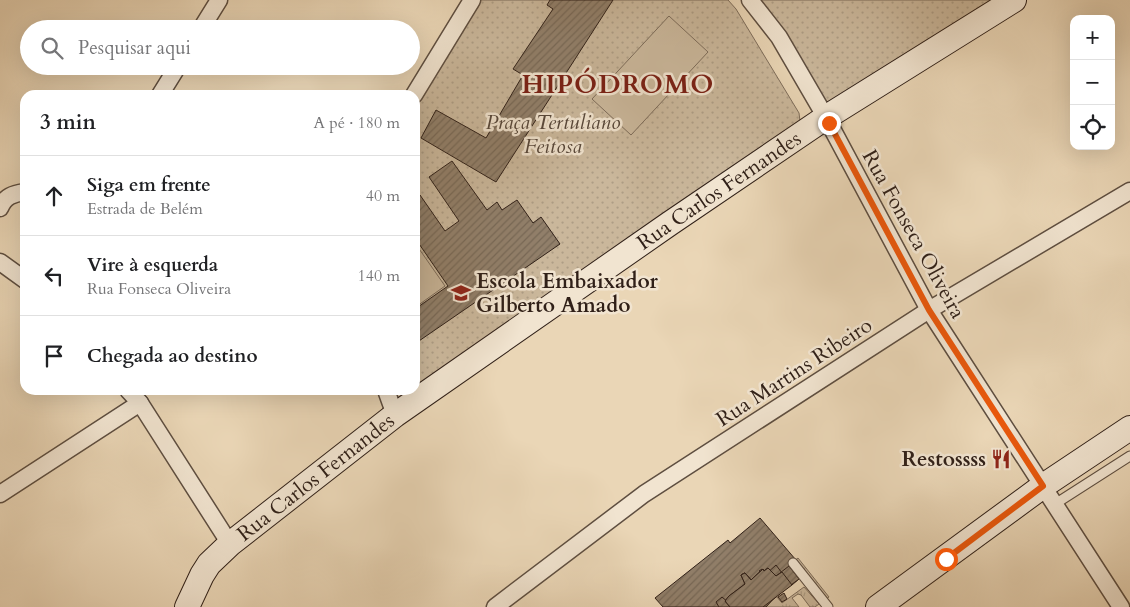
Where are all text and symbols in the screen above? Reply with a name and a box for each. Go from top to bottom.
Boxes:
map controls [1070,15,1115,150]
button: + [1070,15,1115,60]
search box [20,20,420,75]
icon: search [38,34,66,62]
text: Pesquisar aqui [78,35,191,61]
button: − [1070,60,1115,105]
district label: HIPÓDROMO [522,67,714,102]
button: locate [1070,105,1115,150]
text: 3 min [40,108,96,137]
park label: Praça Tertuliano Feitosa [486,108,621,161]
text: A pé · 180 m [313,112,400,134]
route end [818,112,841,135]
street label: Rua Carlos Fernandes [631,124,807,257]
street label: Rua Fonseca Oliveira [855,145,972,324]
text: Siga em frente [87,172,211,198]
icon: ahead [40,182,68,210]
text: 40 m [366,185,400,207]
text: Estrada de Belém [87,198,203,220]
text: Vire à esquerda [87,252,218,278]
icon: left [40,262,68,290]
text: 140 m [358,265,400,287]
place label: Escola Embaixador Gilberto Amado [476,267,659,320]
text: Rua Fonseca Oliveira [87,278,231,300]
school or university icon: Escola Embaixador Gilberto Amado [450,282,472,304]
street label: Rua Martins Ribeiro [711,311,878,434]
icon: arrive [40,342,68,370]
text: Chegada ao destino [87,343,258,369]
street label: Rua Carlos Fernandes [231,407,401,548]
place label: Restossss [902,445,986,474]
restaurant icon: Restossss [990,448,1012,470]
route start [935,548,958,571]

